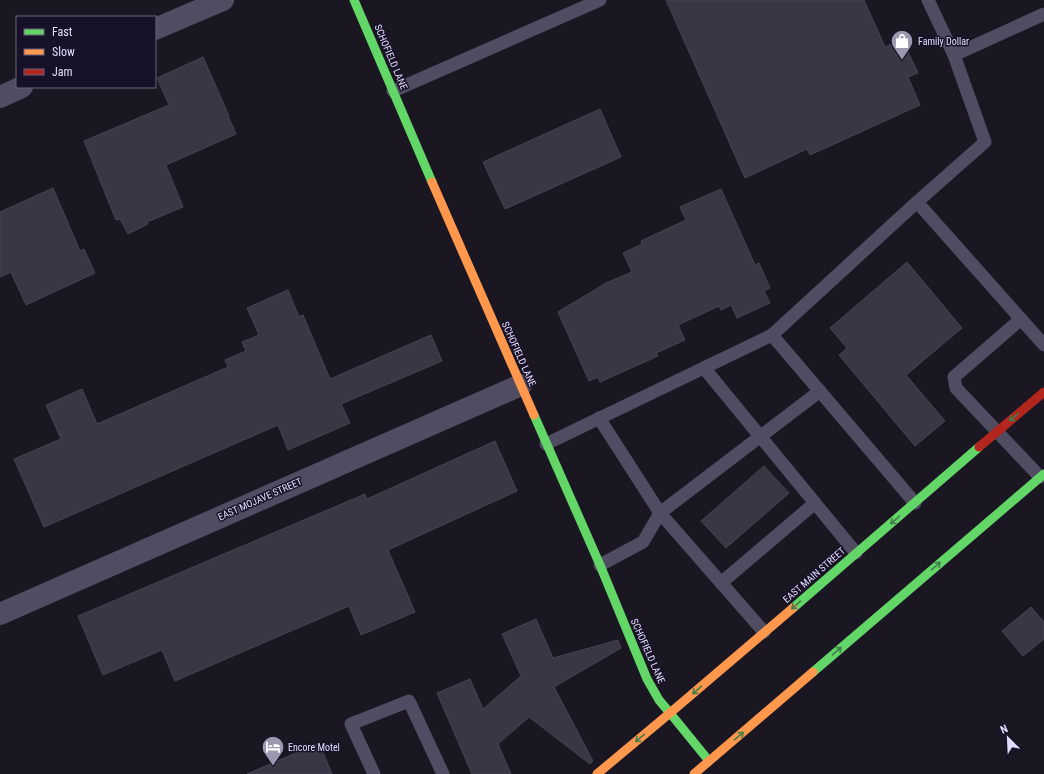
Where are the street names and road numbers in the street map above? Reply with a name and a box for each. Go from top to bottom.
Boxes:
street label: SCHOFIELD LANE [372,23,410,91]
street label: SCHOFIELD LANE [500,320,538,388]
street label: EAST MOJAVE STREET [216,476,304,522]
street label: EAST MAIN STREET [781,545,847,605]
street label: SCHOFIELD LANE [629,617,667,685]

